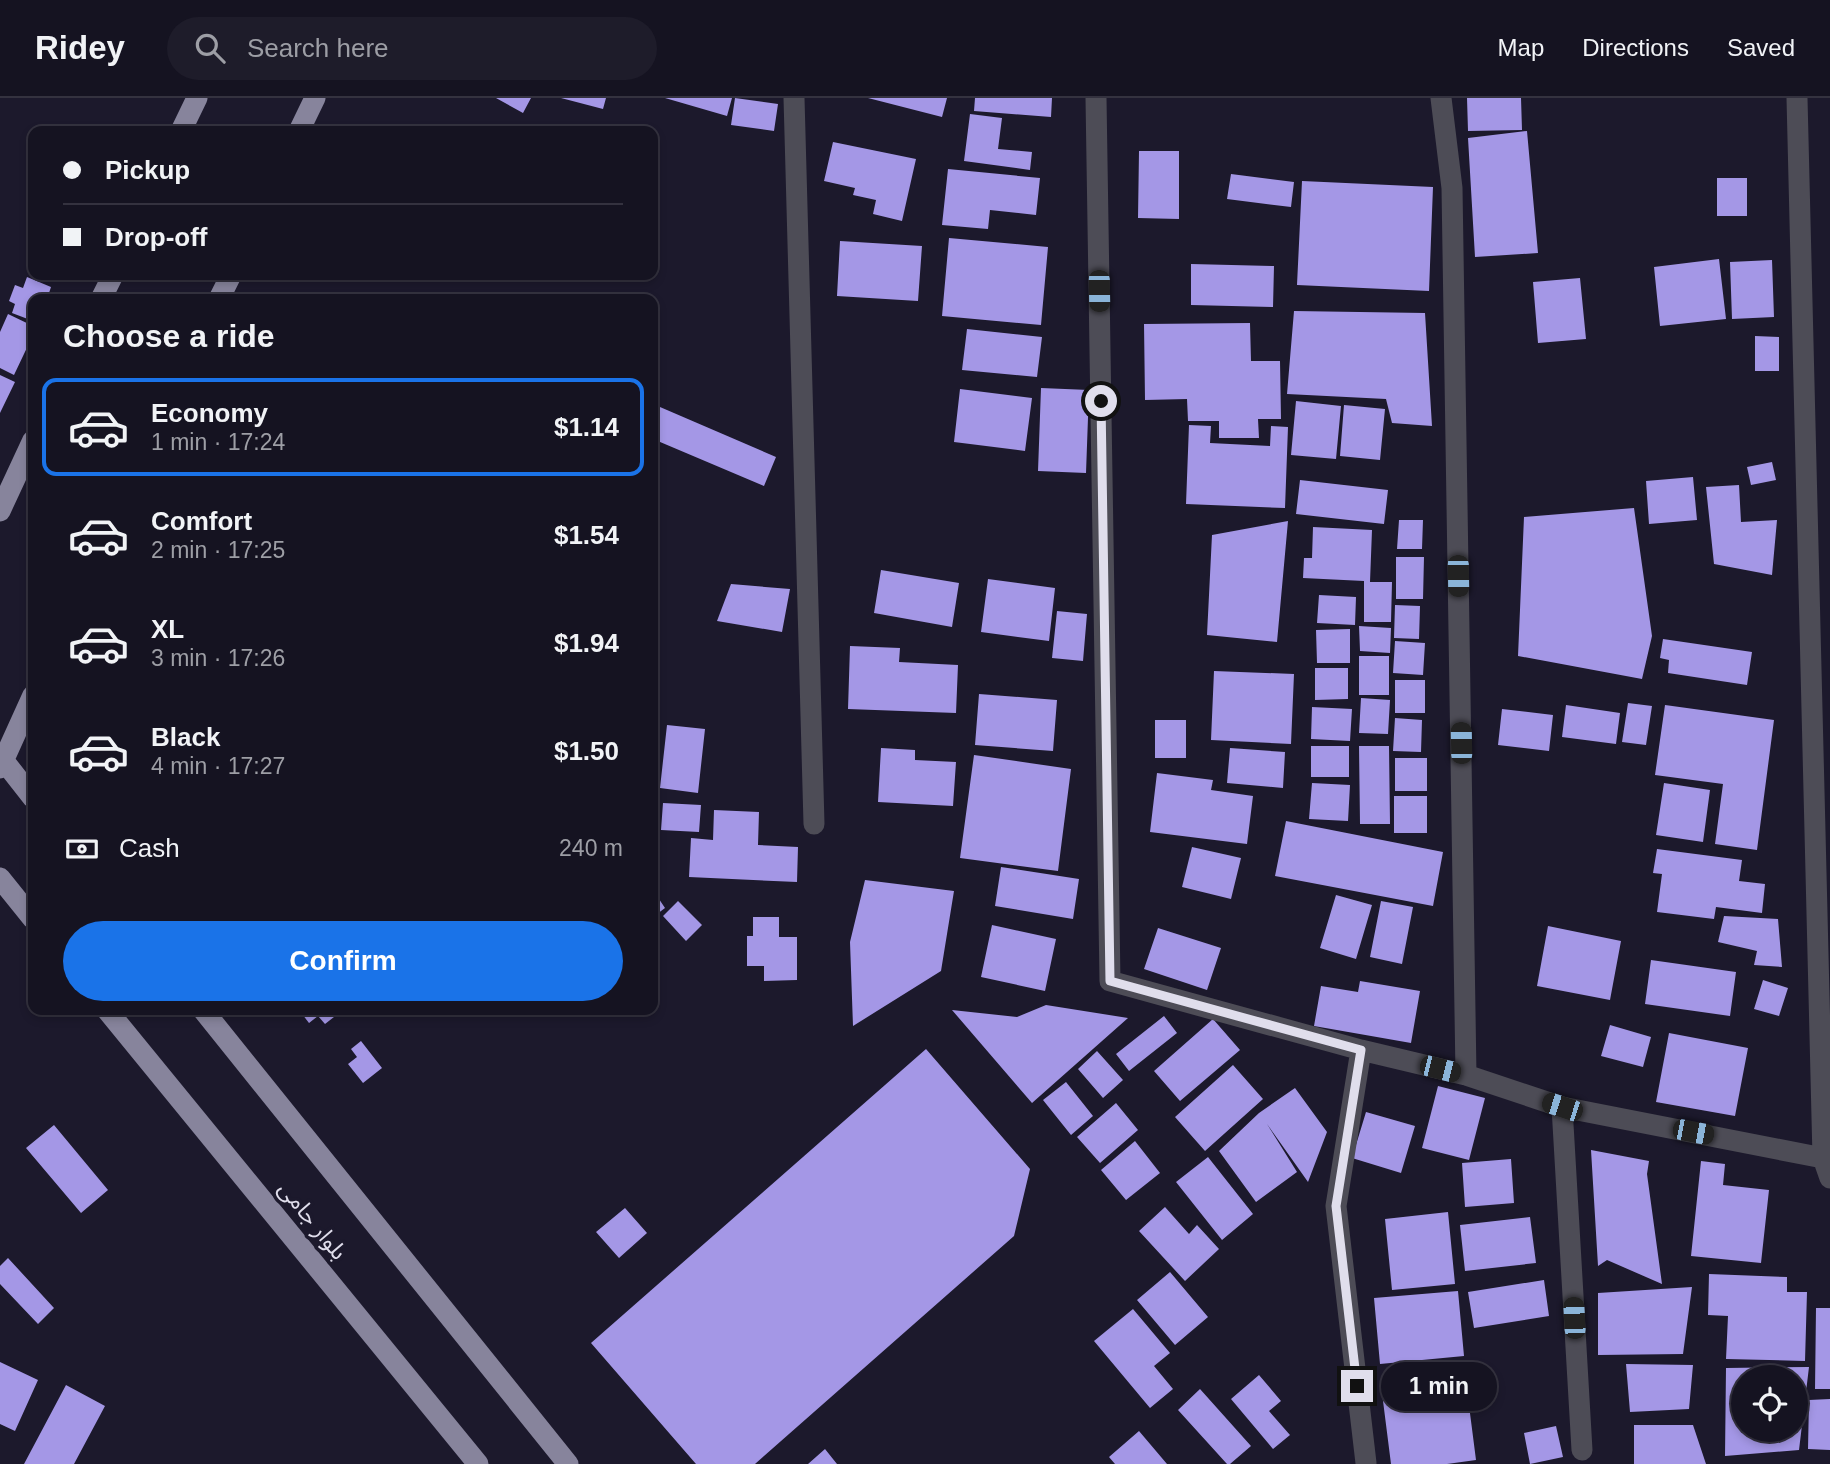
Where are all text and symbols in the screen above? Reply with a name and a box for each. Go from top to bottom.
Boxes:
search box [167,17,657,80]
text: Ridey [35,29,125,66]
icon: search [191,29,229,67]
text: Search here [247,33,389,63]
text: Map [1498,34,1544,61]
text: Directions [1582,34,1689,61]
text: Saved [1727,34,1795,61]
text: Pickup [105,155,190,185]
text: Drop-off [105,222,208,252]
car [1089,270,1110,312]
text: Choose a ride [63,318,275,354]
route start [1085,385,1117,417]
icon: car [67,396,130,459]
text: Economy [151,398,268,428]
text: $1.14 [554,412,619,442]
text: 1 min · 17:24 [151,429,285,455]
icon: car [67,504,130,567]
text: Comfort [151,506,252,536]
text: $1.54 [554,520,619,550]
text: 2 min · 17:25 [151,537,285,563]
car [1448,555,1469,597]
icon: car [67,612,130,675]
text: XL [151,614,184,644]
text: $1.94 [554,628,619,658]
text: 3 min · 17:26 [151,645,285,671]
icon: car [67,720,130,783]
text: Black [151,722,220,752]
car [1451,722,1472,764]
text: $1.50 [554,736,619,766]
text: 4 min · 17:27 [151,753,285,779]
icon: cash [63,830,101,868]
text: Cash [119,833,180,863]
text: 240 m [559,835,623,861]
button: Confirm [63,921,623,1001]
car [1418,1054,1463,1084]
car [1539,1091,1586,1123]
car [1671,1118,1716,1146]
street label: بلوار جامی [273,1175,353,1265]
car [1563,1296,1586,1340]
callout: 1 min [1382,1362,1497,1410]
map controls [1731,1365,1808,1442]
button: locate [1731,1365,1808,1442]
route end [1341,1370,1373,1402]
text: 1 min [1409,1373,1469,1399]

